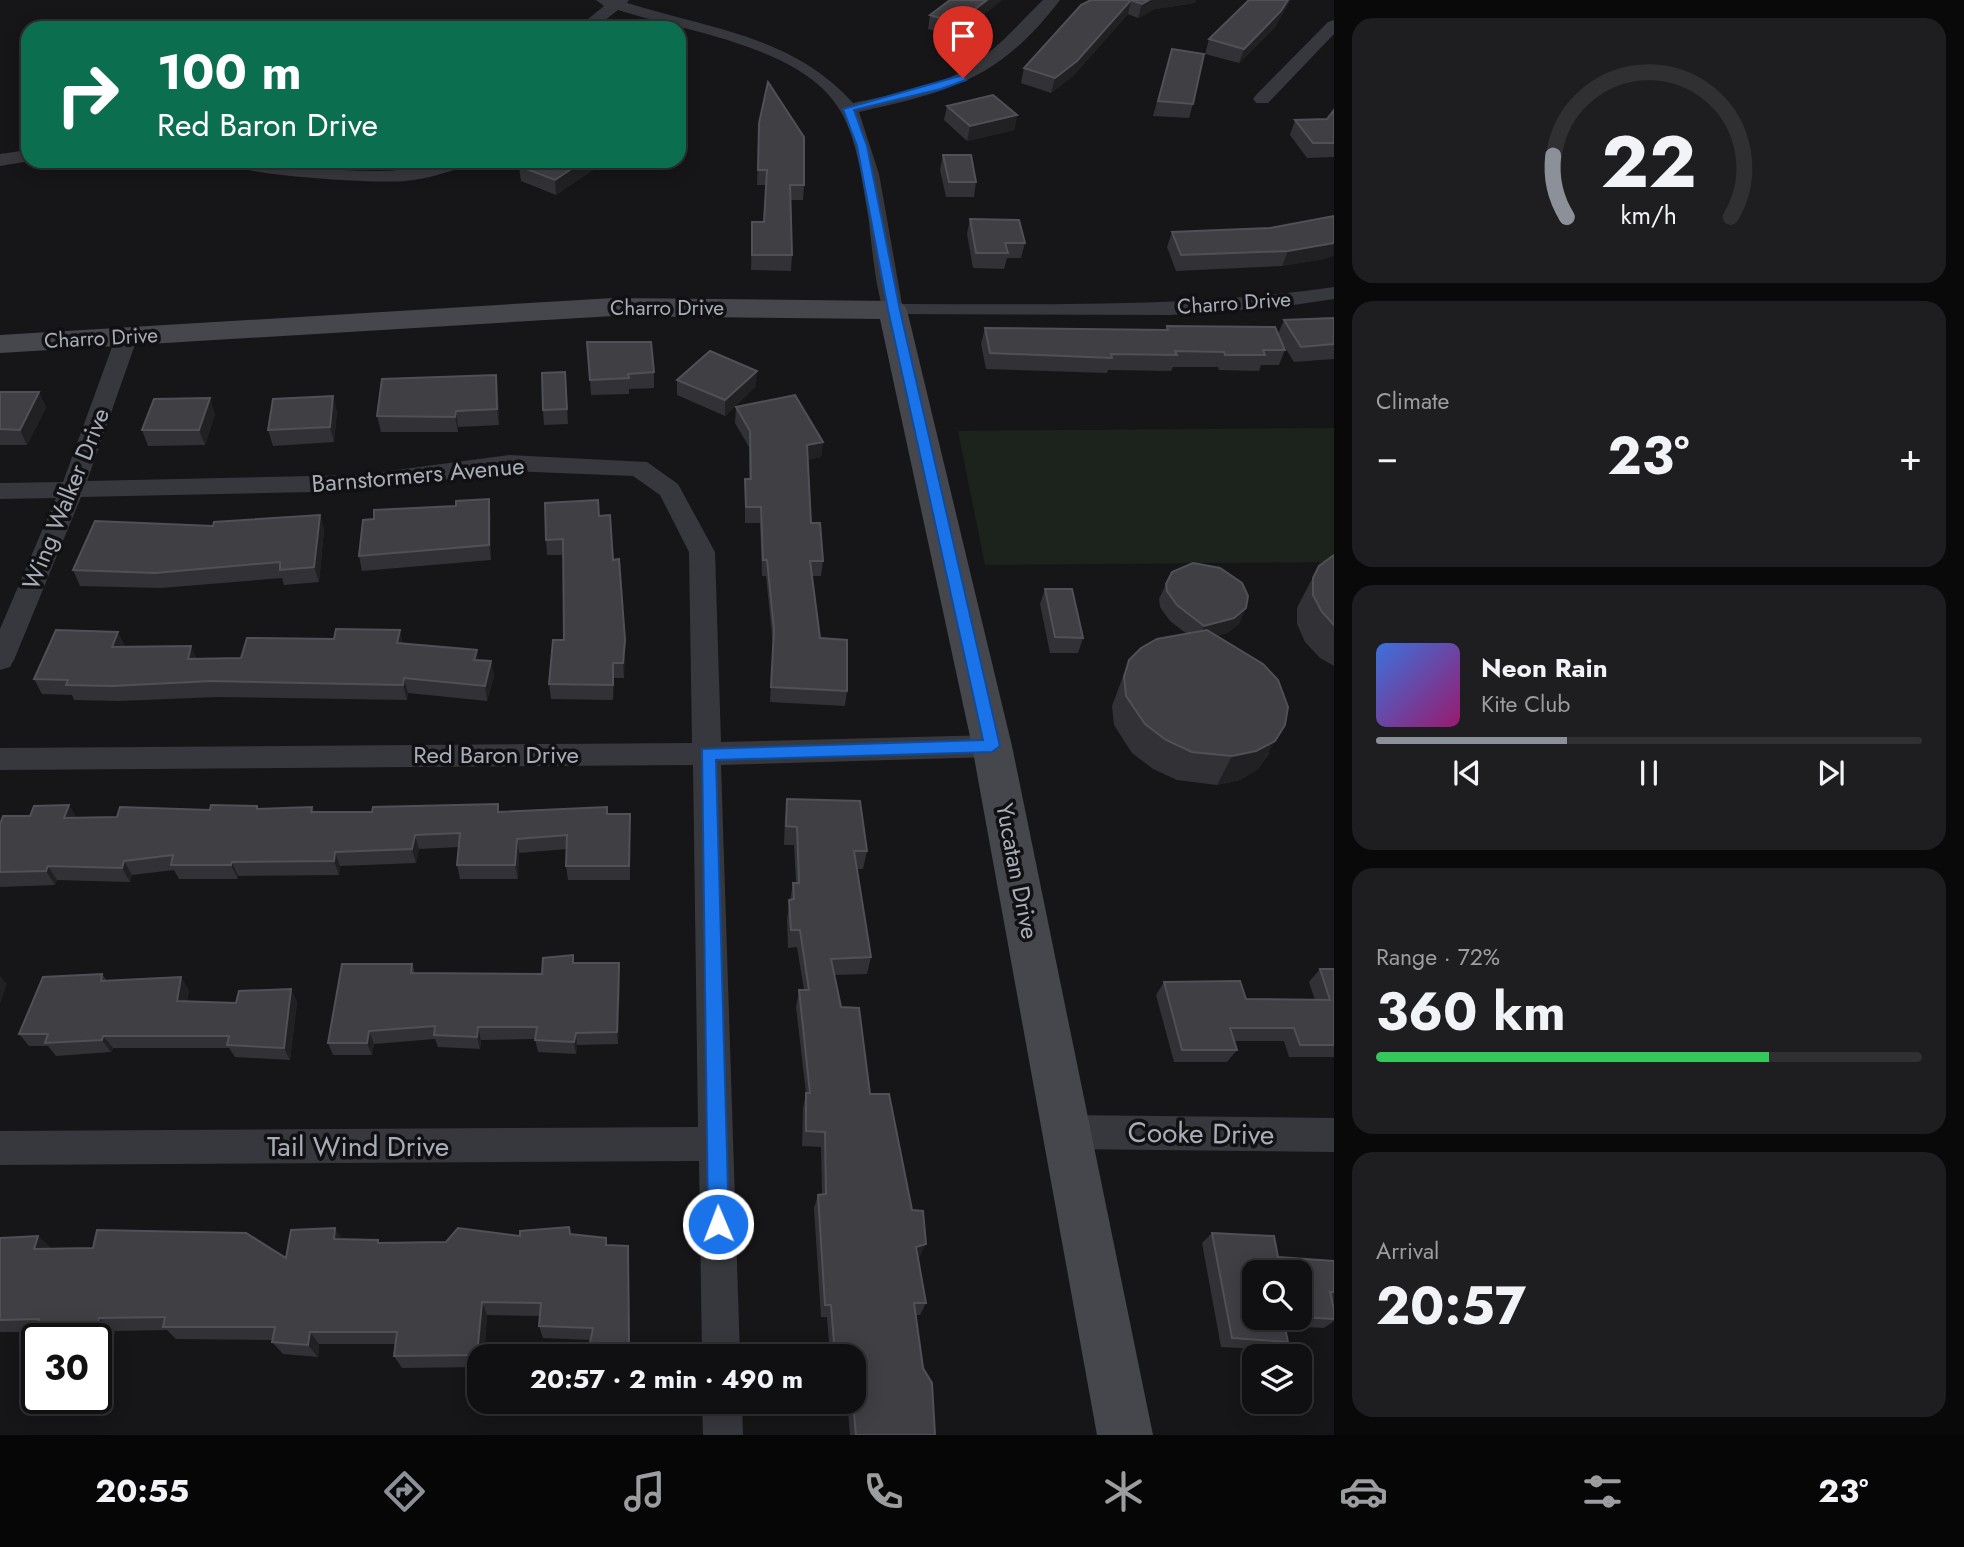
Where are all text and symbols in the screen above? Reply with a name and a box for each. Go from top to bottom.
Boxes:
pin [933,6,993,78]
icon: arrive [944,17,982,55]
text: 100 m [157,37,302,107]
icon: right [42,49,133,140]
text: Red Baron Drive [157,102,378,148]
text: 22 [1601,109,1697,214]
text: km/h [1621,197,1677,233]
street label: Charro Drive [1176,284,1292,322]
street label: Charro Drive [610,293,724,323]
street label: Charro Drive [43,320,159,356]
text: Climate [1376,384,1449,418]
street label: Wing Walker Drive [13,403,118,595]
text: 23° [1608,418,1689,494]
text: − [1376,429,1398,484]
text: + [1899,429,1922,484]
street label: Barnstormers Avenue [310,448,526,501]
text: Neon Rain [1481,649,1608,687]
text: Kite Club [1481,687,1570,721]
street label: Red Baron Drive [413,737,579,772]
icon: previous [1448,754,1486,792]
icon: pause [1630,754,1668,792]
icon: next [1812,754,1850,792]
street label: Yucatan Drive [987,800,1048,942]
text: Range · 72% [1376,940,1500,974]
text: 360 km [1376,974,1566,1050]
street label: Cooke Drive [1127,1112,1275,1155]
street label: Tail Wind Drive [267,1126,449,1167]
position arrow [681,1187,755,1261]
text: Arrival [1376,1234,1439,1268]
map controls [1242,1260,1312,1414]
button: search [1242,1260,1312,1330]
text: 20:57 [1376,1268,1526,1344]
speed limit sign: 30 [21,1323,112,1414]
button: layers [1242,1344,1312,1414]
text: 20:57 · 2 min · 490 m [530,1360,803,1398]
icon: directions [380,1467,429,1516]
icon: music [620,1467,669,1516]
icon: phone [859,1467,908,1516]
icon: climate [1099,1467,1148,1516]
icon: car [1339,1467,1388,1516]
icon: filters [1578,1467,1627,1516]
text: 20:55 [95,1468,189,1514]
text: 23° [1818,1468,1869,1514]

